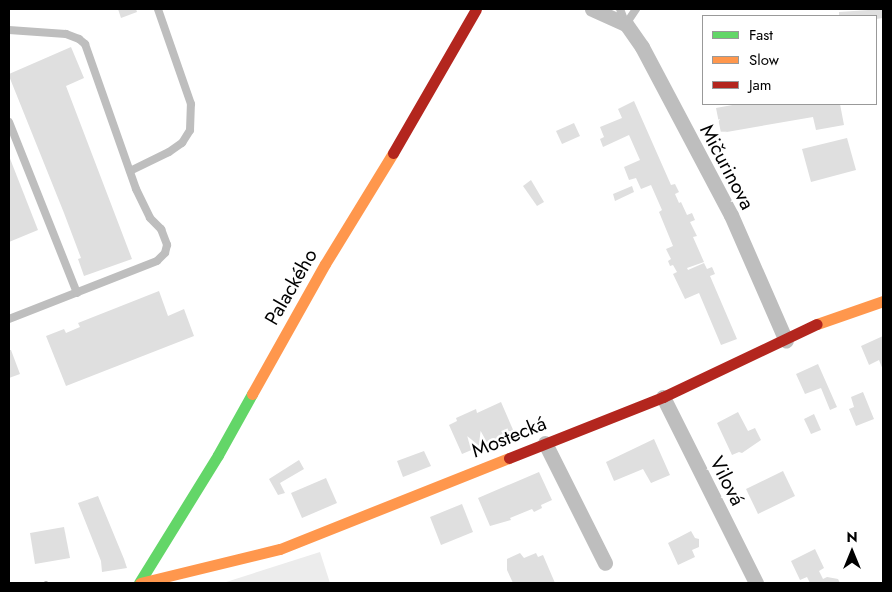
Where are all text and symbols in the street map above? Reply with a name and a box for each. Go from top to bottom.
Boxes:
legend [702,15,877,105]
text: Fast [749,24,773,46]
text: Slow [749,49,779,71]
text: Jam [749,74,772,96]
street label: Mičurinova [695,120,759,214]
street label: Palackého [260,245,322,329]
street label: Mostecká [468,411,550,463]
street label: Vilová [704,452,750,510]
north arrow [827,527,877,577]
text: N [846,527,858,547]

